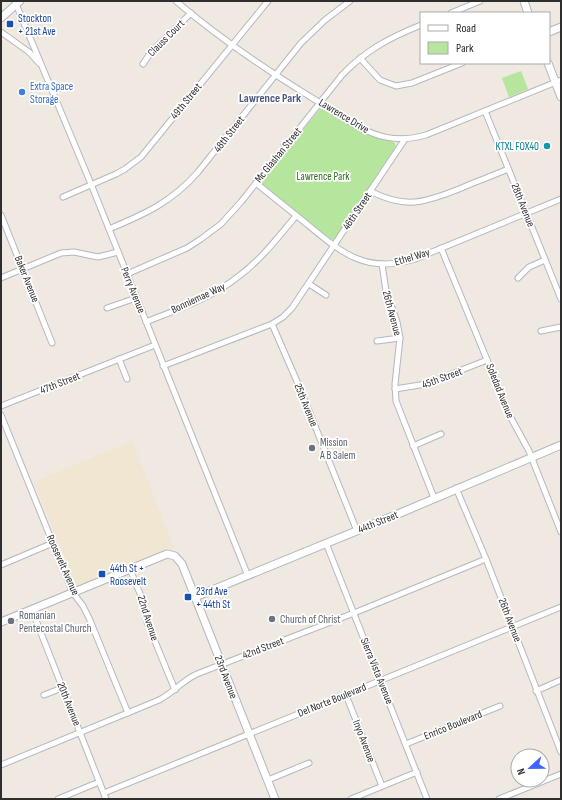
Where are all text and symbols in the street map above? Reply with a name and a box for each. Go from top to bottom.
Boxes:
place label: Stockton + 21st Ave [18,12,56,38]
legend [420,12,550,64]
street label: Clauss Court [145,16,188,59]
marker: Stockton + 21st Ave [5,19,15,29]
text: Road [456,21,476,36]
text: Park [456,41,474,56]
place label: Extra Space Storage [30,80,73,106]
street label: 49th Street [168,80,205,122]
marker: Extra Space Storage [17,87,27,97]
district label: Lawrence Park [239,91,301,106]
street label: Lawrence Drive [317,96,371,136]
street label: 48th Street [211,113,248,155]
street label: Mc Glashan Street [252,124,305,185]
place label: KTXL FOX40 [495,140,539,153]
marker: KTXL FOX40 [542,141,552,151]
park label: Lawrence Park [296,170,350,183]
street label: 28th Avenue [508,181,538,229]
street label: 46th Street [340,189,375,232]
street label: Ethel Way [393,245,432,268]
street label: Baker Avenue [12,254,42,304]
street label: Perry Avenue [118,265,148,315]
street label: Bonniemae Way [169,280,228,316]
street label: 26th Avenue [380,289,404,337]
street label: Soledad Avenue [483,362,517,420]
street label: 45th Street [420,364,465,391]
street label: 47th Street [38,369,83,397]
street label: 25th Avenue [291,381,321,429]
place label: Mission A B Salem [319,436,356,462]
marker: Mission A B Salem [307,443,317,453]
street label: 44th Street [356,508,401,536]
street label: Roosevelt Avenue [44,533,82,597]
place label: 44th St + Roosevelt [110,562,147,588]
marker: 44th St + Roosevelt [97,569,107,579]
place label: 23rd Ave + 44th St [196,585,231,611]
marker: 23rd Ave + 44th St [183,592,193,602]
street label: 22nd Avenue [135,594,161,642]
street label: 26th Avenue [496,596,524,644]
place label: Romanian Pentecostal Church [19,609,92,635]
place label: Church of Christ [280,613,341,626]
marker: Church of Christ [267,614,277,624]
marker: Romanian Pentecostal Church [6,616,16,626]
street label: 42nd Street [240,634,286,662]
street label: Sierra Vista Avenue [358,636,396,706]
street label: 23rd Avenue [212,653,240,701]
street label: 20th Avenue [54,680,84,728]
street label: Del Norte Boulevard [296,680,369,720]
street label: Enrico Boulevard [422,707,484,743]
street label: Inyo Avenue [350,718,378,764]
north arrow [510,748,550,788]
text: N [514,766,528,777]

